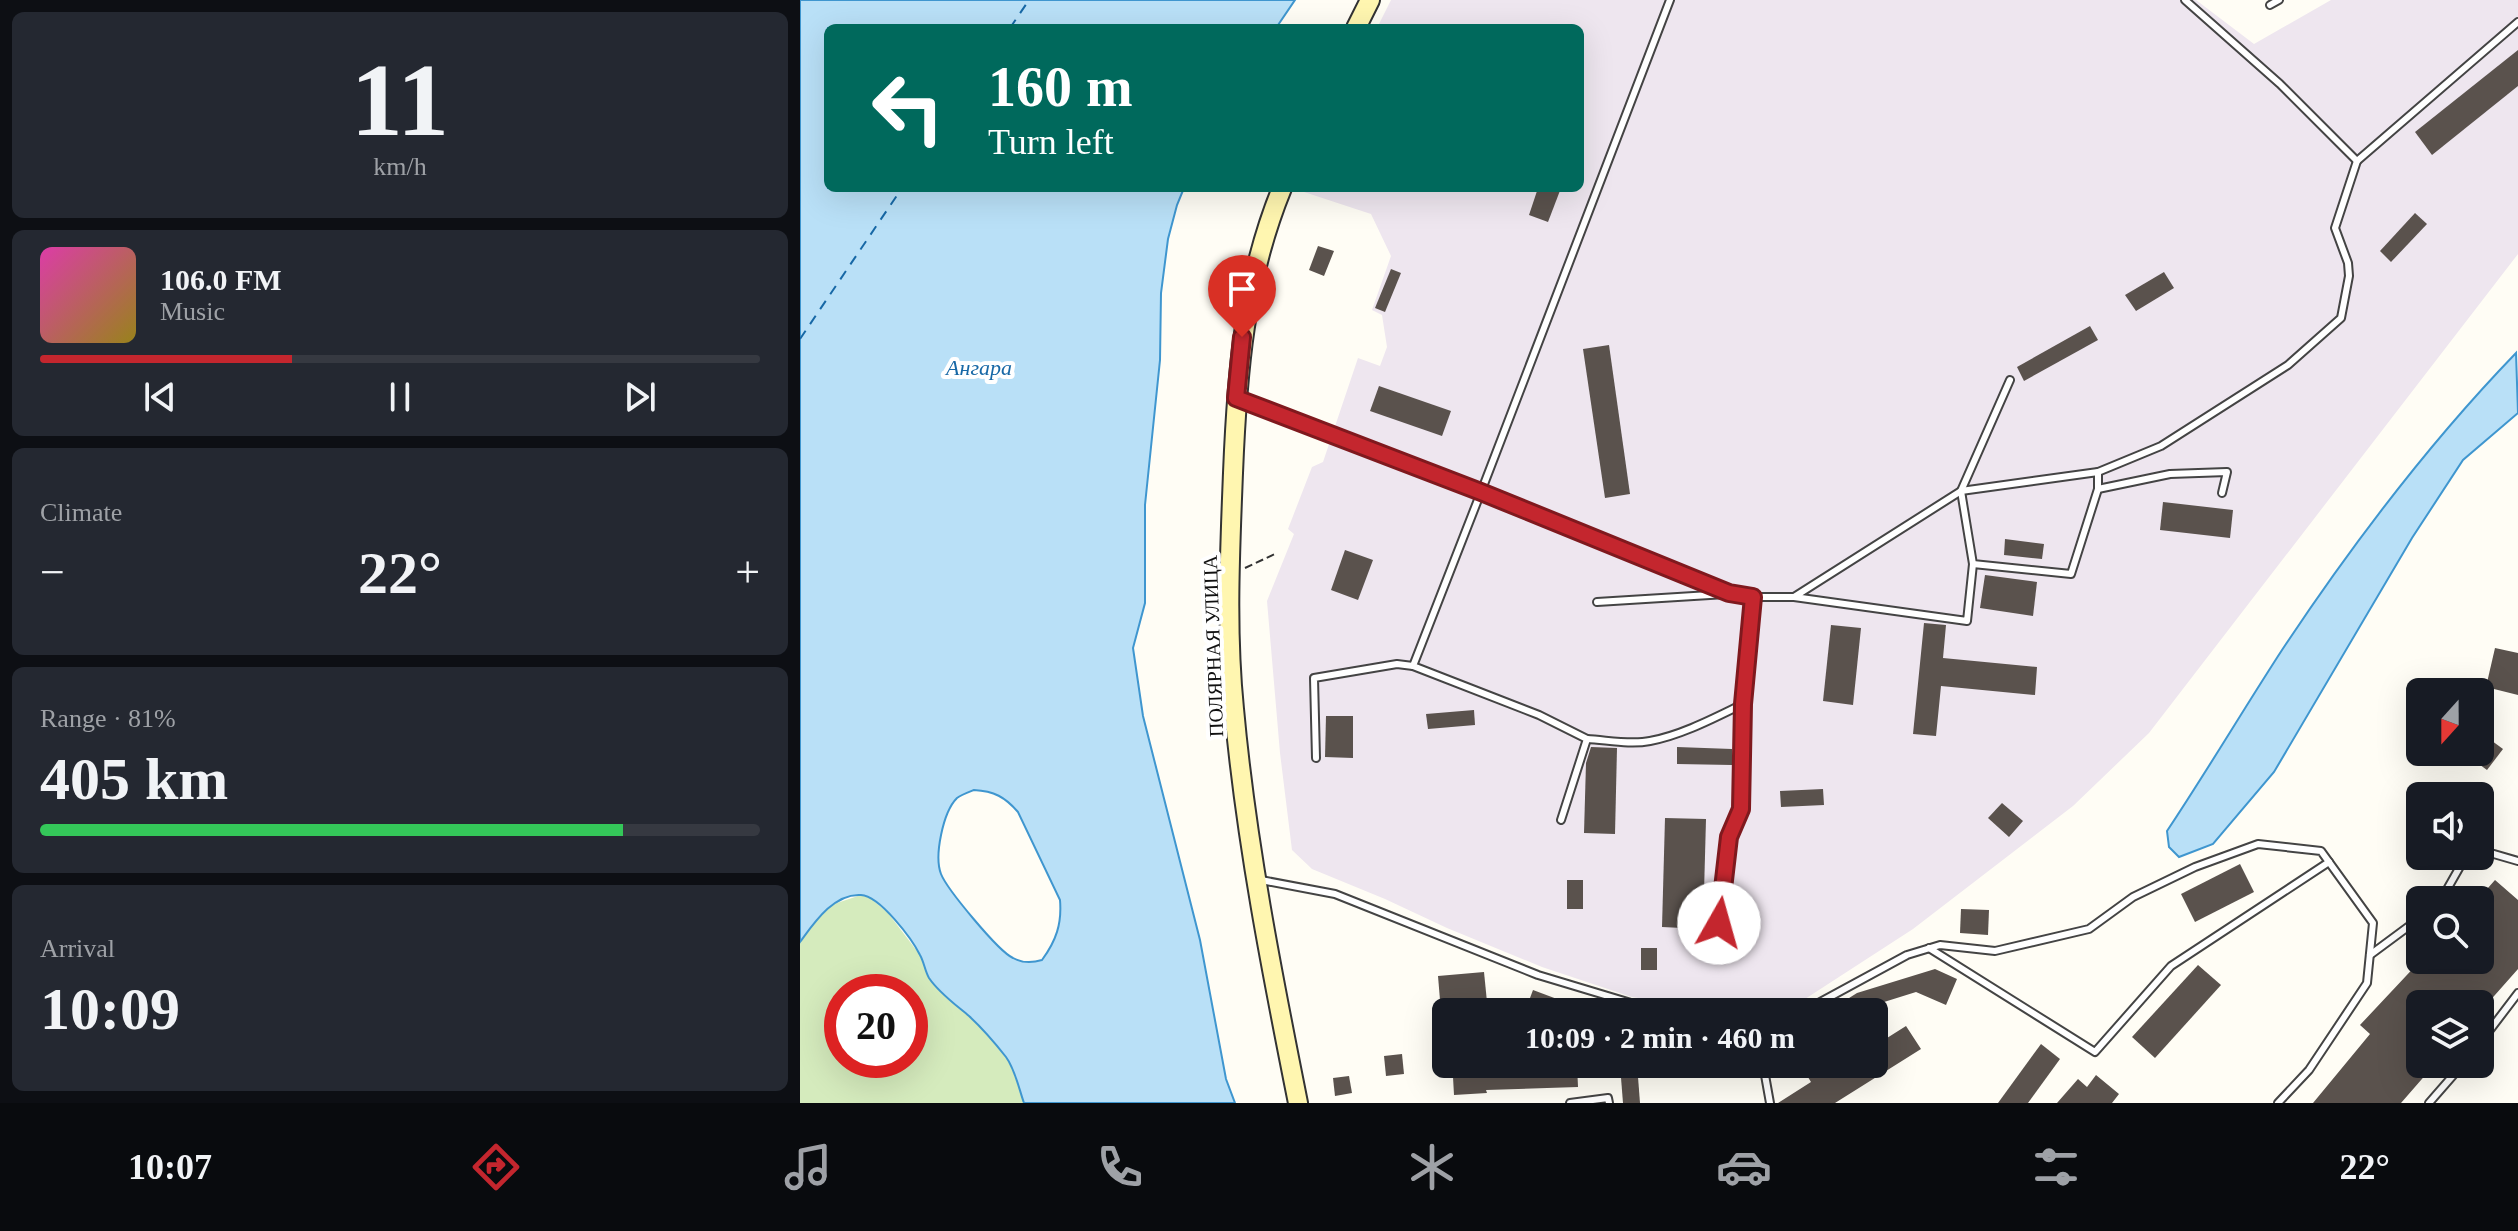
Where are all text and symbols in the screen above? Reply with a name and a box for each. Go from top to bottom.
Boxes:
text: 11 [351,42,449,157]
icon: left [856,56,960,160]
text: 160 m [988,56,1133,118]
text: Turn left [988,122,1114,162]
text: km/h [373,152,427,181]
pin [1208,255,1276,337]
text: 106.0 FM [160,263,282,296]
icon: arrive [1220,267,1264,311]
text: Music [160,297,225,326]
water label: Ангара [944,355,1012,380]
icon: previous [138,375,182,419]
icon: pause [378,375,422,419]
icon: next [618,375,662,419]
text: Climate [40,498,122,527]
text: 22° [358,540,442,606]
text: − [40,548,65,597]
text: + [735,548,760,597]
street label: ПОЛЯРНАЯ УЛИЦА [1199,554,1228,737]
north arrow [2406,678,2494,766]
map controls [2406,678,2494,1078]
text: Range · 81% [40,704,176,733]
text: 405 km [40,746,228,812]
button: sound [2406,782,2494,870]
position arrow [1677,881,1761,965]
button: search [2406,886,2494,974]
text: Arrival [40,934,115,963]
speed limit sign: 20 [824,974,928,1078]
text: 10:09 [40,976,180,1042]
button: layers [2406,990,2494,1078]
text: 10:09 · 2 min · 460 m [1525,1021,1795,1054]
icon: directions [468,1139,524,1195]
icon: music [780,1139,836,1195]
icon: phone [1092,1139,1148,1195]
icon: climate [1404,1139,1460,1195]
icon: car [1716,1139,1772,1195]
icon: filters [2028,1139,2084,1195]
text: 10:07 [128,1147,212,1187]
text: 22° [2340,1147,2390,1187]

